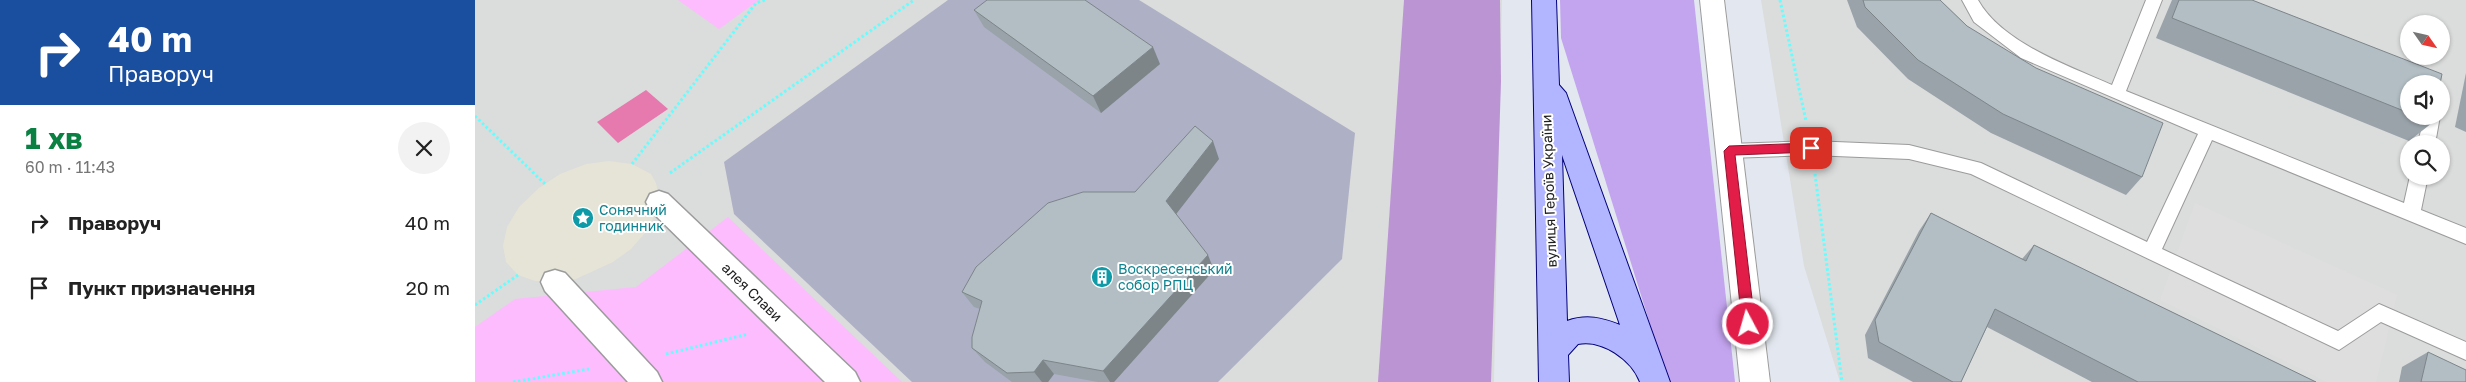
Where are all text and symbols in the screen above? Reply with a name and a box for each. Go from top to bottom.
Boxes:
north arrow [2400,15,2450,65]
map controls [2400,15,2450,185]
text: 40 m [108,18,192,60]
icon: right [25,20,90,85]
text: Праворуч [108,60,214,87]
button: sound [2400,75,2450,125]
street label: вулиця Героїв України [1537,114,1560,268]
text: 1 хв [25,120,83,156]
button: close [398,122,450,174]
pin [1790,127,1832,169]
icon: arrive [1797,134,1825,162]
button: search [2400,135,2450,185]
text: 60 m · 11:43 [25,157,115,177]
place label: Сонячний годинник [599,201,667,234]
place icon: Сонячний годинник [571,206,595,230]
icon: right [25,209,53,237]
text: Праворуч [68,211,161,234]
text: 40 m [405,211,450,234]
street label: алея Слави [719,259,786,325]
place label: Воскресенський собор РПЦ [1118,260,1233,293]
building icon: Воскресенський собор РПЦ [1090,265,1114,289]
icon: arrive [25,274,53,302]
text: Пункт призначення [68,276,255,299]
text: 20 m [406,276,450,299]
position arrow [1721,297,1773,349]

